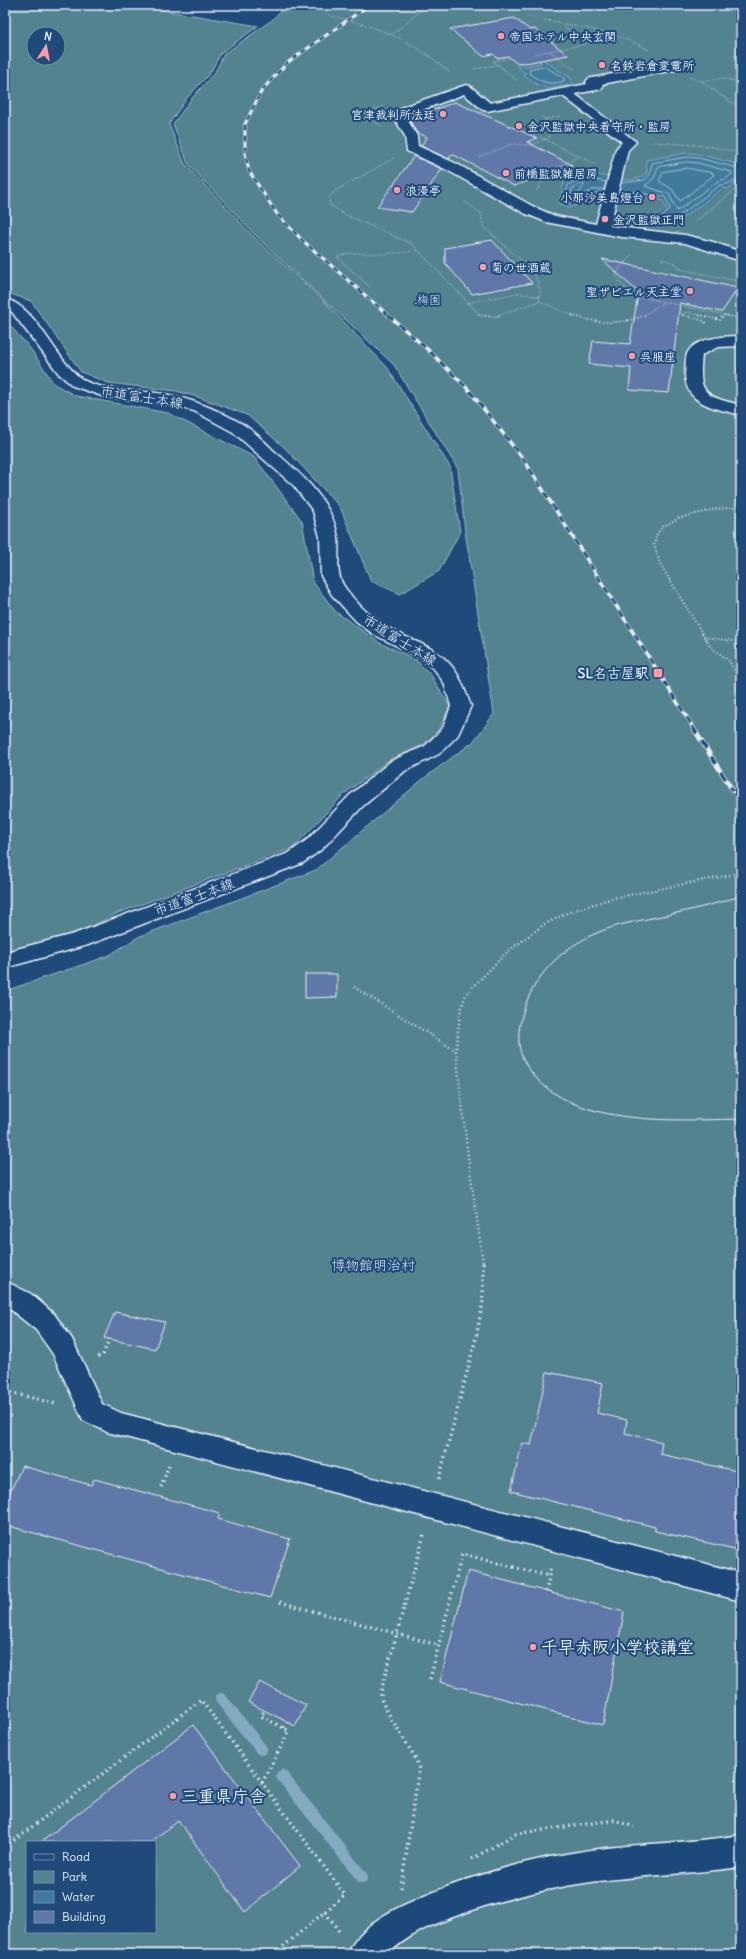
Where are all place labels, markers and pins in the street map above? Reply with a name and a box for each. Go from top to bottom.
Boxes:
place label: 帝国ホテル中央玄関 [509,29,616,44]
marker: 帝国ホテル中央玄関 [496,31,506,41]
place label: 名鉄岩倉変電所 [610,58,695,73]
marker: 名鉄岩倉変電所 [597,60,607,70]
place label: 宮津裁判所法廷 [351,107,435,122]
marker: 宮津裁判所法廷 [438,109,448,119]
place label: 金沢監獄中央看守所・監房 [527,119,671,134]
marker: 金沢監獄中央看守所・監房 [514,121,524,131]
place label: 前橋監獄雑居房 [514,166,598,181]
marker: 前橋監獄雑居房 [501,168,511,178]
place label: 浪漫亭 [405,183,441,198]
marker: 浪漫亭 [392,185,402,195]
place label: 小那沙美島燈台 [560,190,644,205]
marker: 小那沙美島燈台 [647,192,657,202]
place label: 金沢監獄正門 [613,212,685,227]
marker: 金沢監獄正門 [600,214,610,224]
place label: 菊の世酒蔵 [491,260,551,275]
marker: 菊の世酒蔵 [478,262,488,272]
place label: 聖ザビエル天主堂 [586,284,682,299]
marker: 聖ザビエル天主堂 [685,286,695,296]
place label: 呉服座 [640,349,676,364]
marker: 呉服座 [627,351,637,361]
place label: SL名古屋駅 [578,664,649,682]
marker: SL名古屋駅 [652,667,664,679]
place label: 千早赤阪小学校講堂 [541,1636,694,1658]
marker: 千早赤阪小学校講堂 [528,1642,538,1652]
place label: 三重県庁舎 [181,1785,266,1807]
marker: 三重県庁舎 [168,1791,178,1801]

